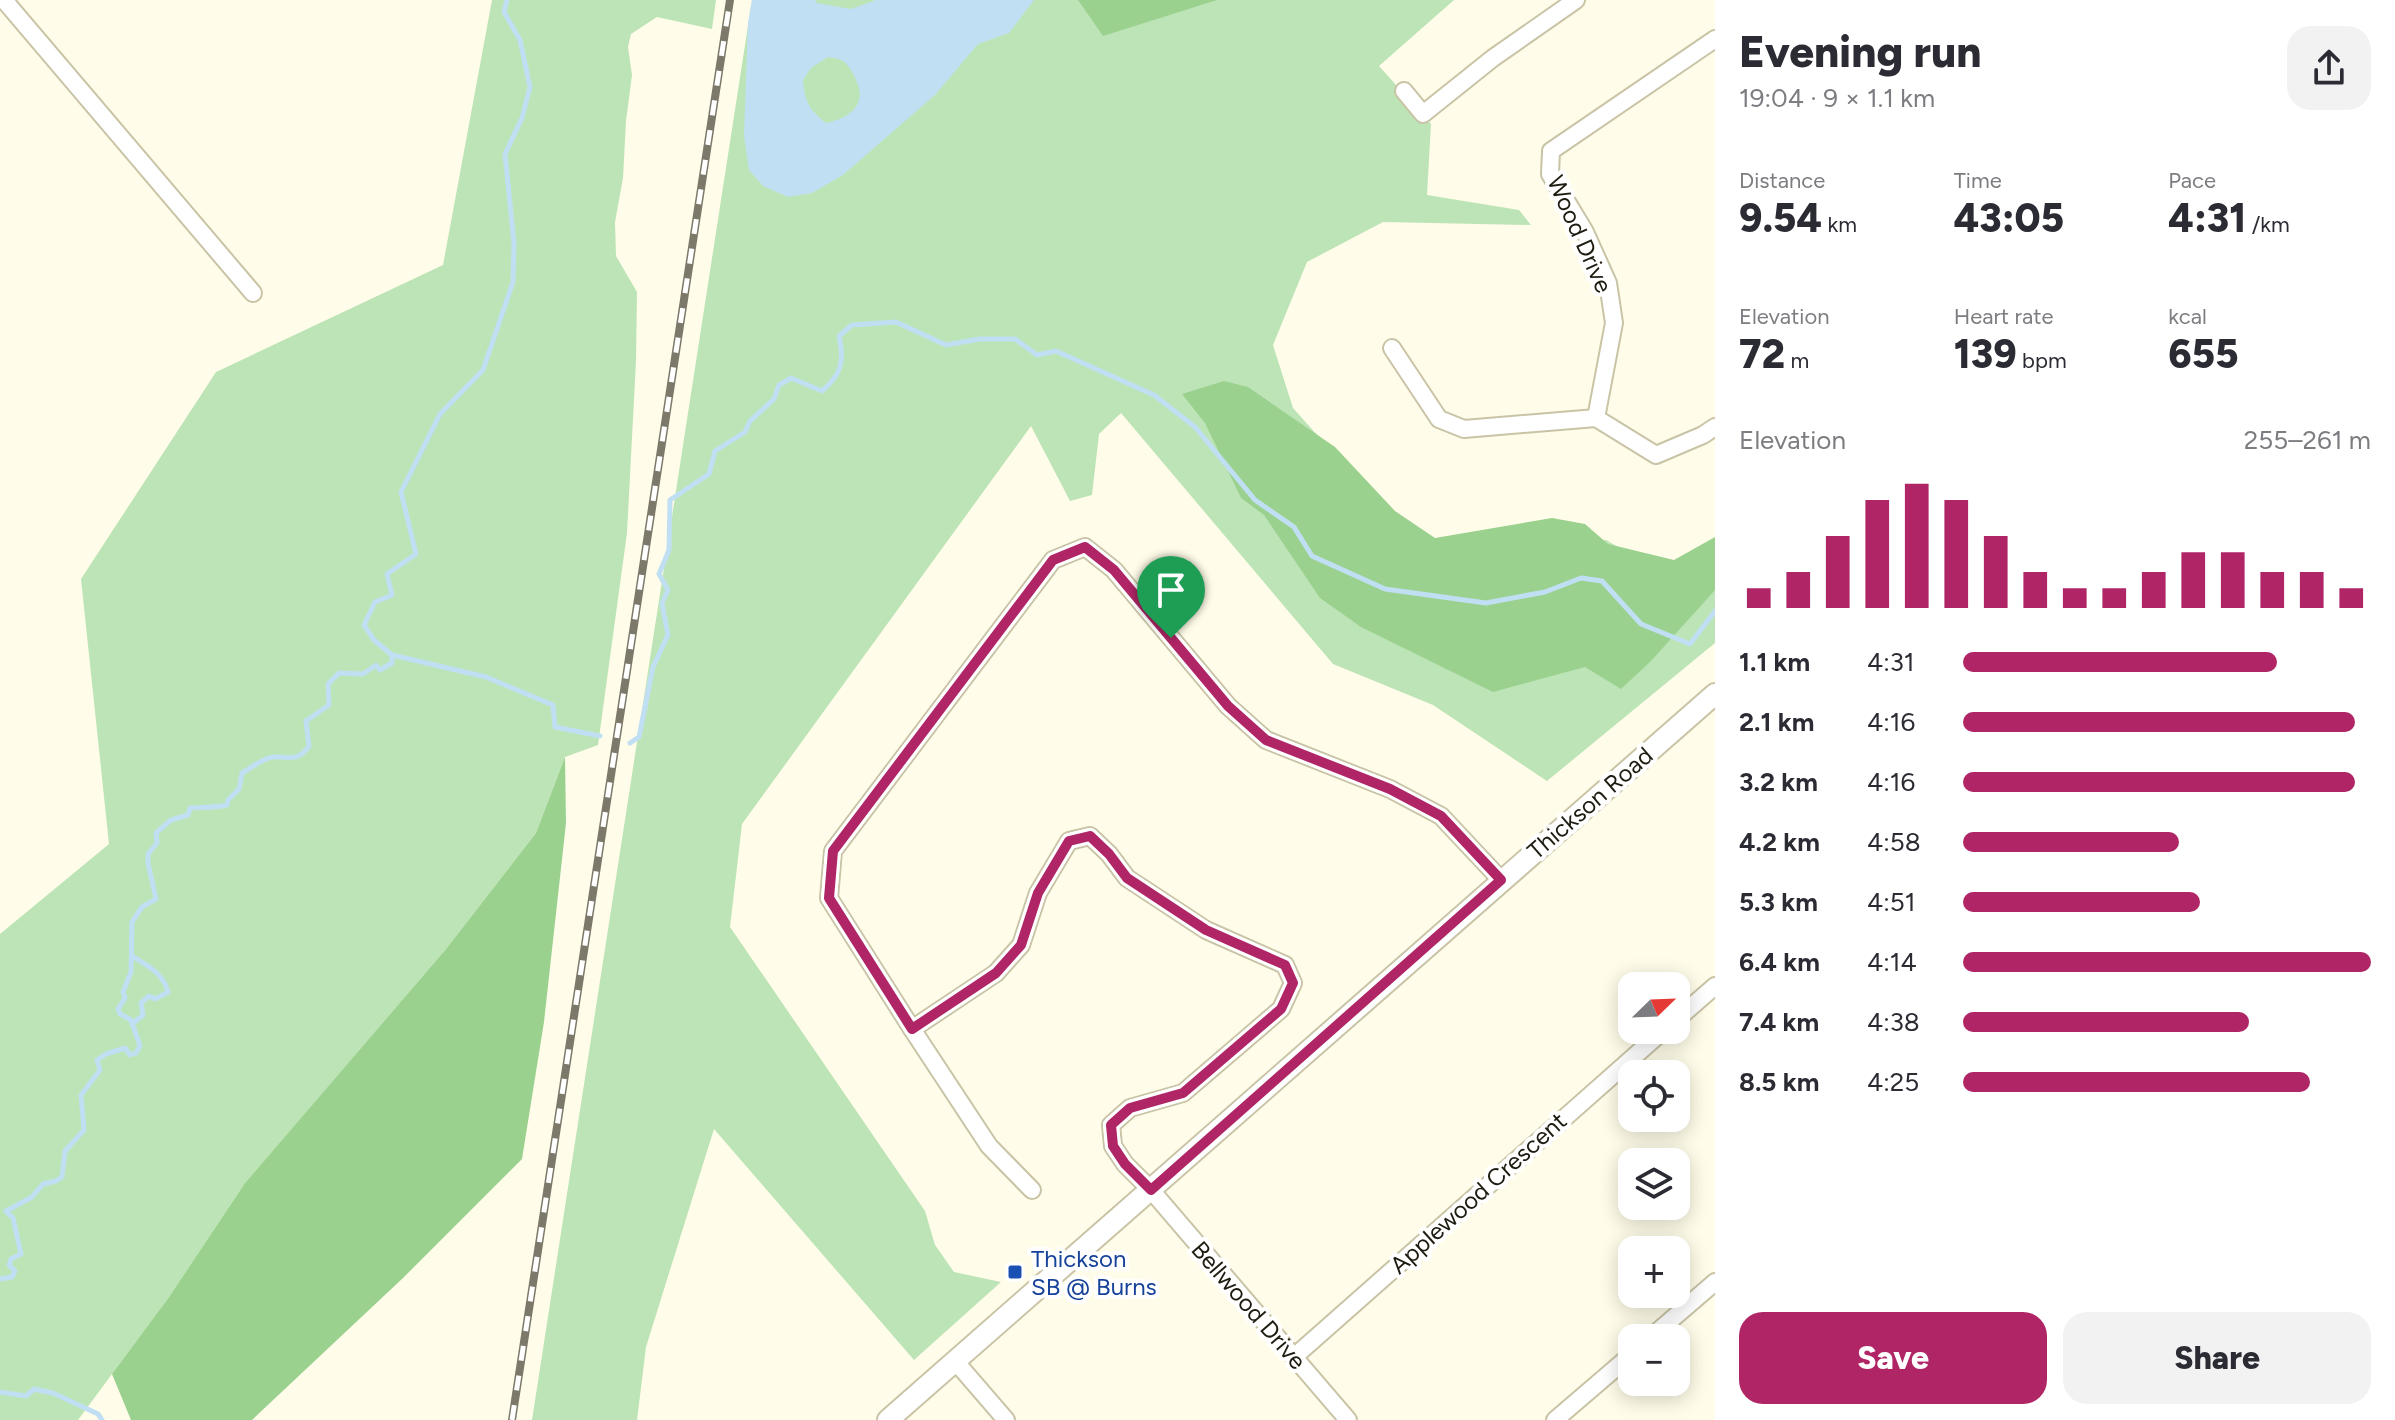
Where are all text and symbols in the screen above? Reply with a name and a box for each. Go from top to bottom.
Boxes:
text: Evening run [1739,25,1981,78]
button: share [2287,26,2371,110]
text: 19:04 · 9 × 1.1 km [1739,82,1935,114]
text: Distance [1739,167,1825,194]
text: Time [1954,167,2002,194]
text: Pace [2168,167,2216,194]
street label: Wood Drive [1541,171,1619,297]
text: 9.54 [1739,194,1822,242]
text: 43:05 [1954,194,2064,242]
text: 4:31 [2168,194,2246,242]
text: km [1822,211,1857,238]
text: /km [2246,211,2290,238]
text: Elevation [1739,303,1829,330]
text: Heart rate [1954,303,2054,330]
text: kcal [2168,303,2207,330]
text: 72 [1739,330,1785,378]
text: 139 [1954,330,2017,378]
text: 655 [2168,330,2239,378]
text: m [1785,347,1809,374]
text: bpm [2017,347,2067,374]
text: Elevation [1739,424,1846,456]
text: 255–261 m [2244,424,2371,456]
pin [1137,556,1205,638]
icon: arrive [1149,568,1193,612]
text: 1.1 km [1739,646,1810,678]
text: 4:31 [1867,646,1915,678]
text: 2.1 km [1739,706,1814,738]
text: 4:16 [1867,706,1915,738]
street label: Thickson Road [1521,741,1659,865]
text: 3.2 km [1739,766,1818,798]
text: 4:16 [1867,766,1915,798]
text: 4.2 km [1739,826,1820,858]
text: 4:58 [1867,826,1921,858]
text: 5.3 km [1739,886,1818,918]
text: 4:51 [1867,886,1915,918]
text: 6.4 km [1739,946,1820,978]
text: 4:14 [1867,946,1917,978]
north arrow [1618,972,1690,1044]
map controls [1618,972,1690,1396]
text: 7.4 km [1739,1006,1819,1038]
text: 4:38 [1867,1006,1920,1038]
button: locate [1618,1060,1690,1132]
text: 8.5 km [1739,1066,1819,1098]
text: 4:25 [1867,1066,1919,1098]
street label: Applewood Crescent [1384,1106,1572,1280]
button: layers [1618,1148,1690,1220]
street label: Bellwood Drive [1186,1235,1312,1375]
button: + [1618,1236,1690,1308]
place label: Thickson SB @ Burns [1031,1244,1157,1301]
marker: Thickson SB @ Burns [1006,1263,1024,1281]
button: Save [1739,1312,2047,1404]
button: Share [2063,1312,2371,1404]
button: − [1618,1324,1690,1396]

